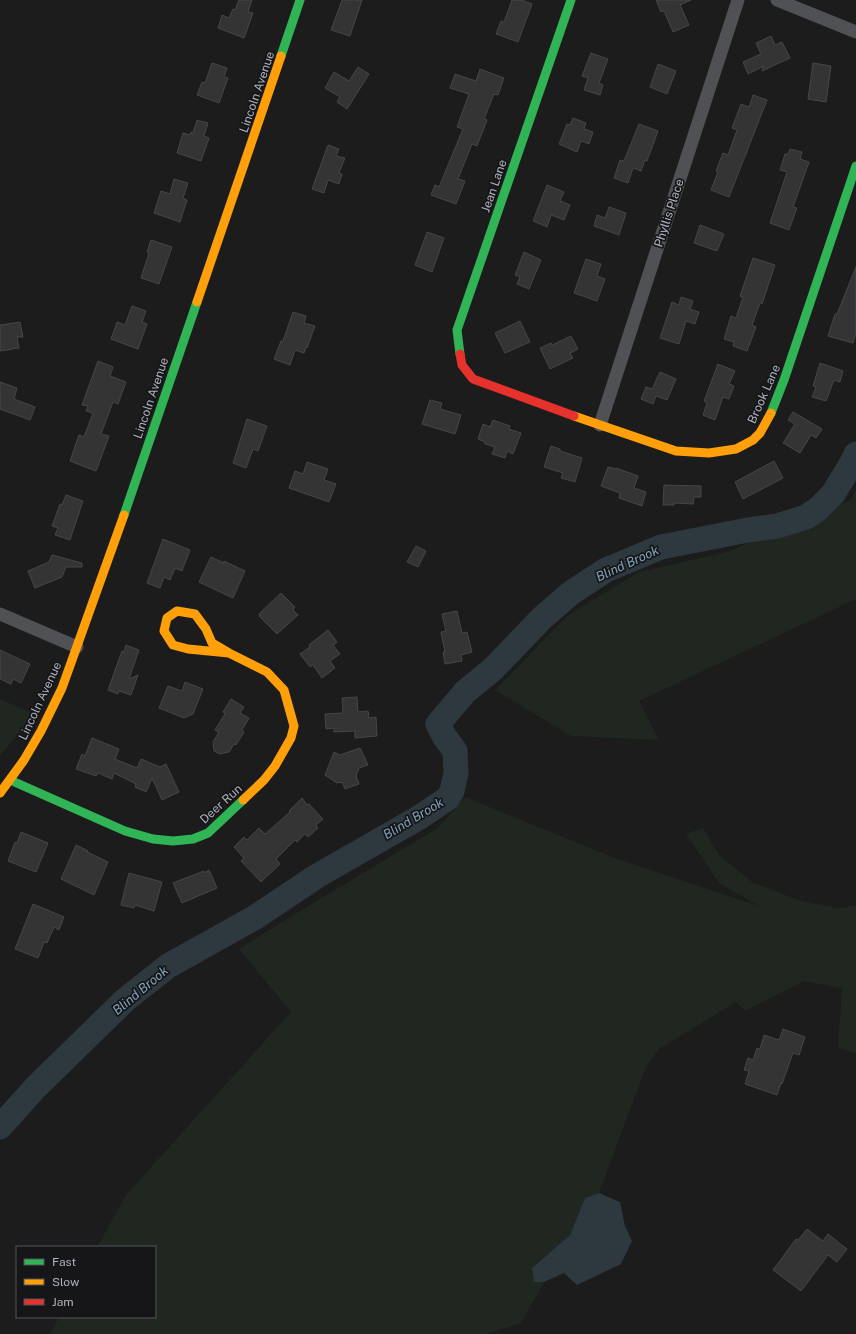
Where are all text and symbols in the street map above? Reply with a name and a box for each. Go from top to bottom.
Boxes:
street label: Lincoln Avenue [237,49,277,134]
street label: Jean Lane [478,158,510,214]
street label: Phyllis Place [651,177,687,249]
street label: Lincoln Avenue [131,355,171,440]
street label: Brook Lane [745,362,783,426]
water label: Blind Brook [593,542,661,585]
street label: Lincoln Avenue [16,659,64,742]
street label: Deer Run [197,782,245,826]
water label: Blind Brook [380,795,446,842]
water label: Blind Brook [110,963,171,1018]
legend [16,1246,156,1318]
text: Fast [52,1255,77,1269]
text: Slow [52,1275,80,1289]
text: Jam [52,1295,74,1309]

